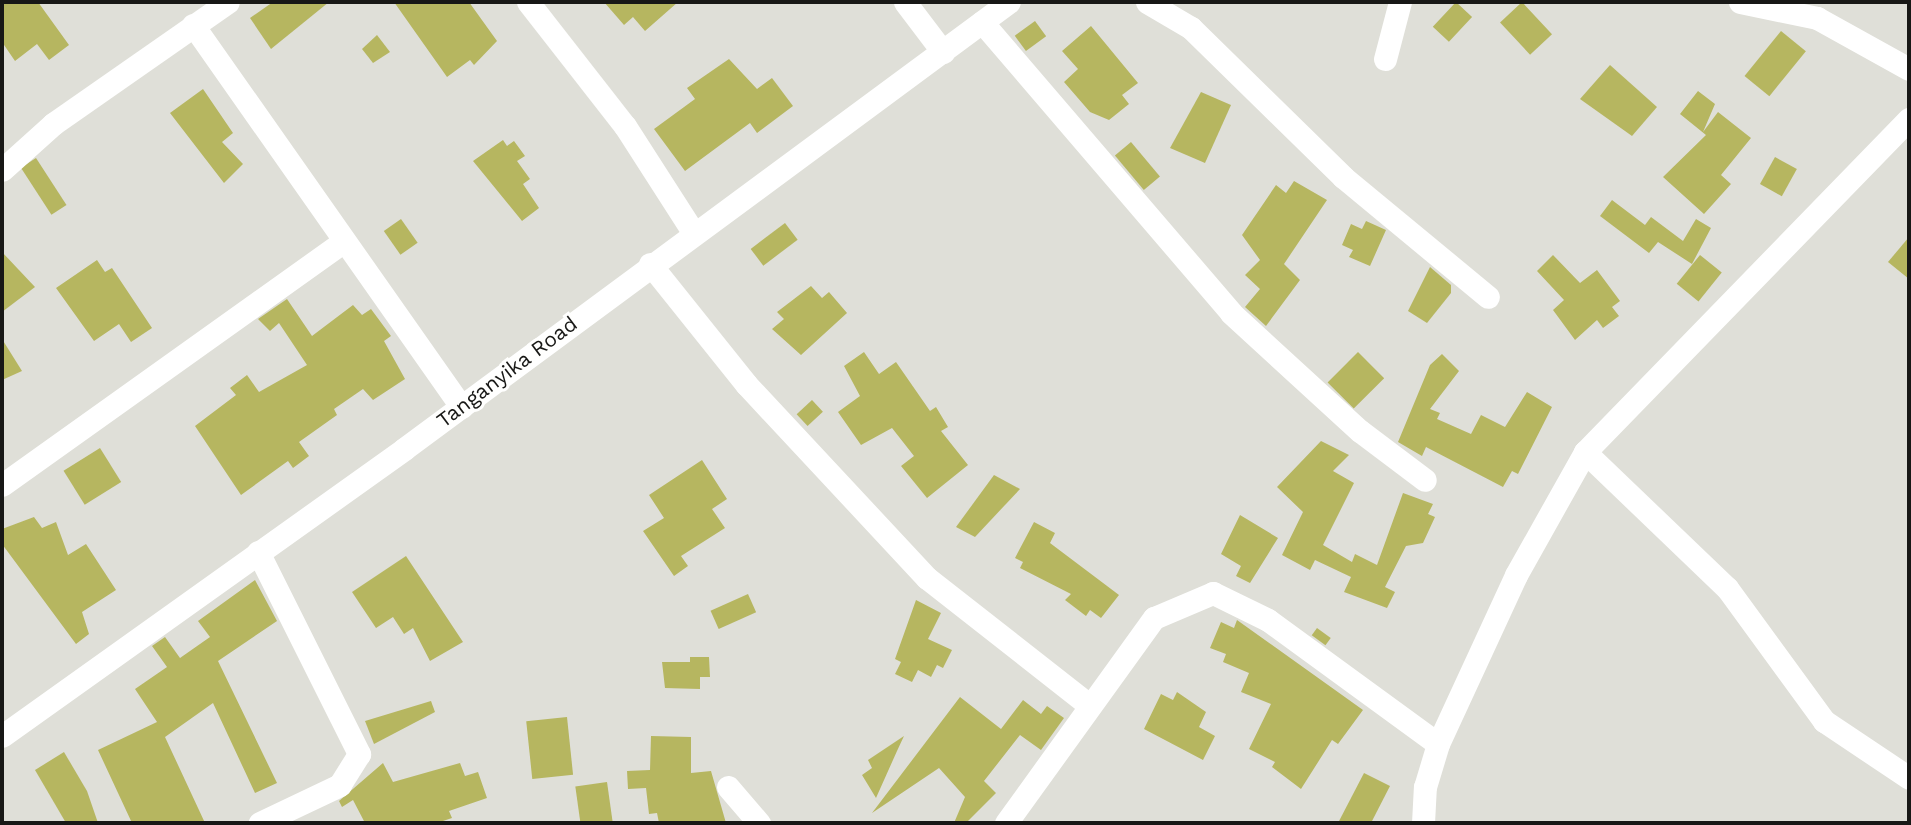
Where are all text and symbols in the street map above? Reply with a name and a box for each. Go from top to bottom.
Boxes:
street label: Tanganyika Road [432,311,582,433]

